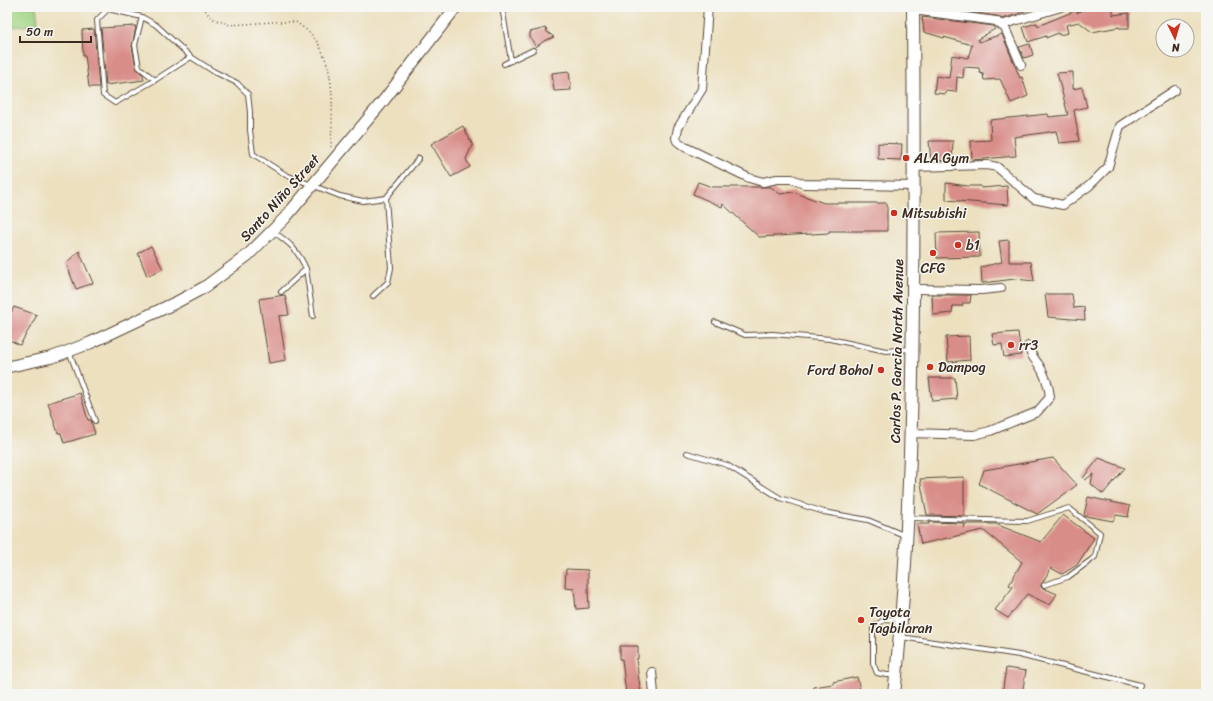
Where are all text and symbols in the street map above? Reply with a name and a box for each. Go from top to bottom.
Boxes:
scale bar [20,18,91,44]
north arrow [1155,18,1195,58]
text: 50 m [26,21,53,43]
text: N [1171,38,1181,57]
place label: ALA Gym [913,146,969,171]
street label: Santo Niño Street [234,147,327,248]
marker: ALA Gym [901,153,911,163]
place label: Mitsubishi [902,201,967,226]
marker: Mitsubishi [889,208,899,218]
place label: b1 [966,233,980,258]
marker: b1 [953,240,963,250]
marker: CFG [928,248,938,258]
place label: CFG [920,256,946,281]
street label: Carlos P. Garcia North Avenue [883,258,911,443]
place label: rr3 [1019,333,1038,358]
marker: rr3 [1006,340,1016,350]
place label: Dampog [938,355,986,380]
place label: Ford Bohol [807,358,874,383]
marker: Dampog [925,362,935,372]
marker: Ford Bohol [876,365,886,375]
place label: Toyota Tagbilaran [869,600,933,641]
marker: Toyota Tagbilaran [856,615,866,625]

